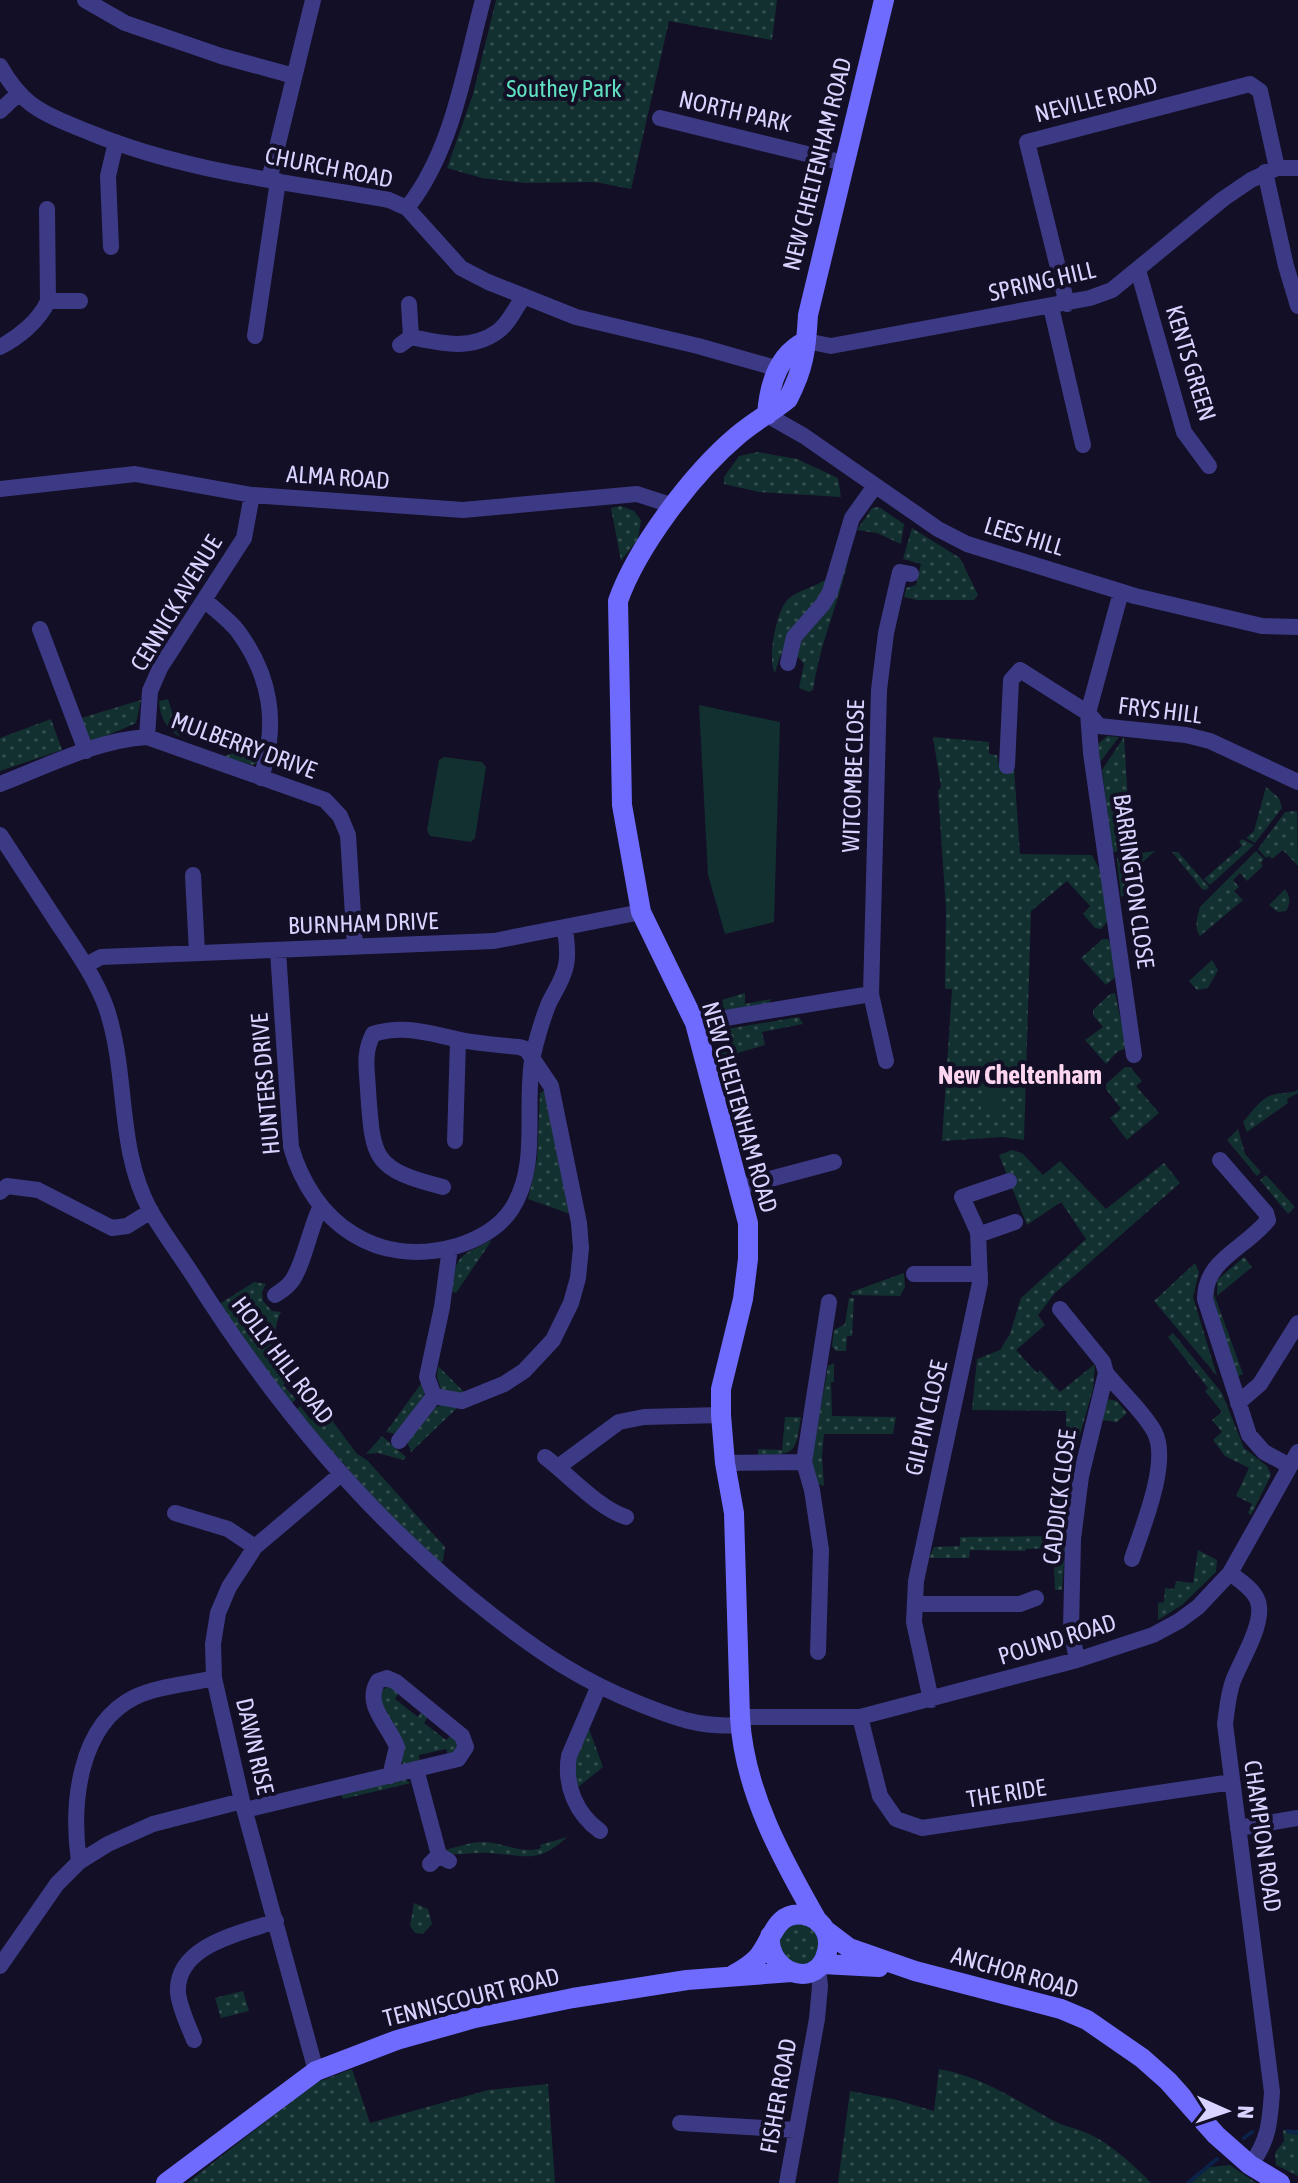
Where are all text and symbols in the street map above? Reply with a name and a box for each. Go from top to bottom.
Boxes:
street label: NEW CHELTENHAM ROAD [778,55,856,273]
street label: NEVILLE ROAD [1032,71,1160,127]
park label: Southey Park [506,75,622,102]
street label: NORTH PARK [676,85,794,137]
street label: CHURCH ROAD [263,141,395,193]
street label: SPRING HILL [986,255,1099,306]
street label: KENTS GREEN [1161,302,1221,424]
street label: ALMA ROAD [286,460,390,494]
street label: LEES HILL [981,511,1068,561]
street label: CENNICK AVENUE [125,530,227,676]
street label: FRYS HILL [1117,691,1204,729]
street label: WITCOMBE CLOSE [837,699,869,853]
street label: MULBERRY DRIVE [168,706,320,784]
street label: BARRINGTON CLOSE [1108,792,1160,970]
street label: BURNHAM DRIVE [287,907,439,939]
street label: NEW CHELTENHAM ROAD [697,998,783,1216]
street label: HUNTERS DRIVE [245,1012,285,1156]
district label: New Cheltenham [938,1060,1102,1090]
street label: HOLLY HILL ROAD [227,1291,339,1429]
street label: GILPIN CLOSE [900,1358,952,1478]
street label: CADDICK CLOSE [1037,1428,1081,1566]
street label: POUND ROAD [995,1608,1119,1670]
street label: DAWN RISE [231,1695,279,1797]
street label: CHAMPION ROAD [1239,1758,1287,1914]
street label: THE RIDE [964,1773,1048,1813]
street label: ANCHOR ROAD [948,1941,1082,2003]
street label: TENNISCOURT ROAD [380,1962,562,2032]
street label: FISHER ROAD [755,2036,801,2156]
north arrow [1186,2071,1266,2151]
text: N [1233,2105,1259,2119]

